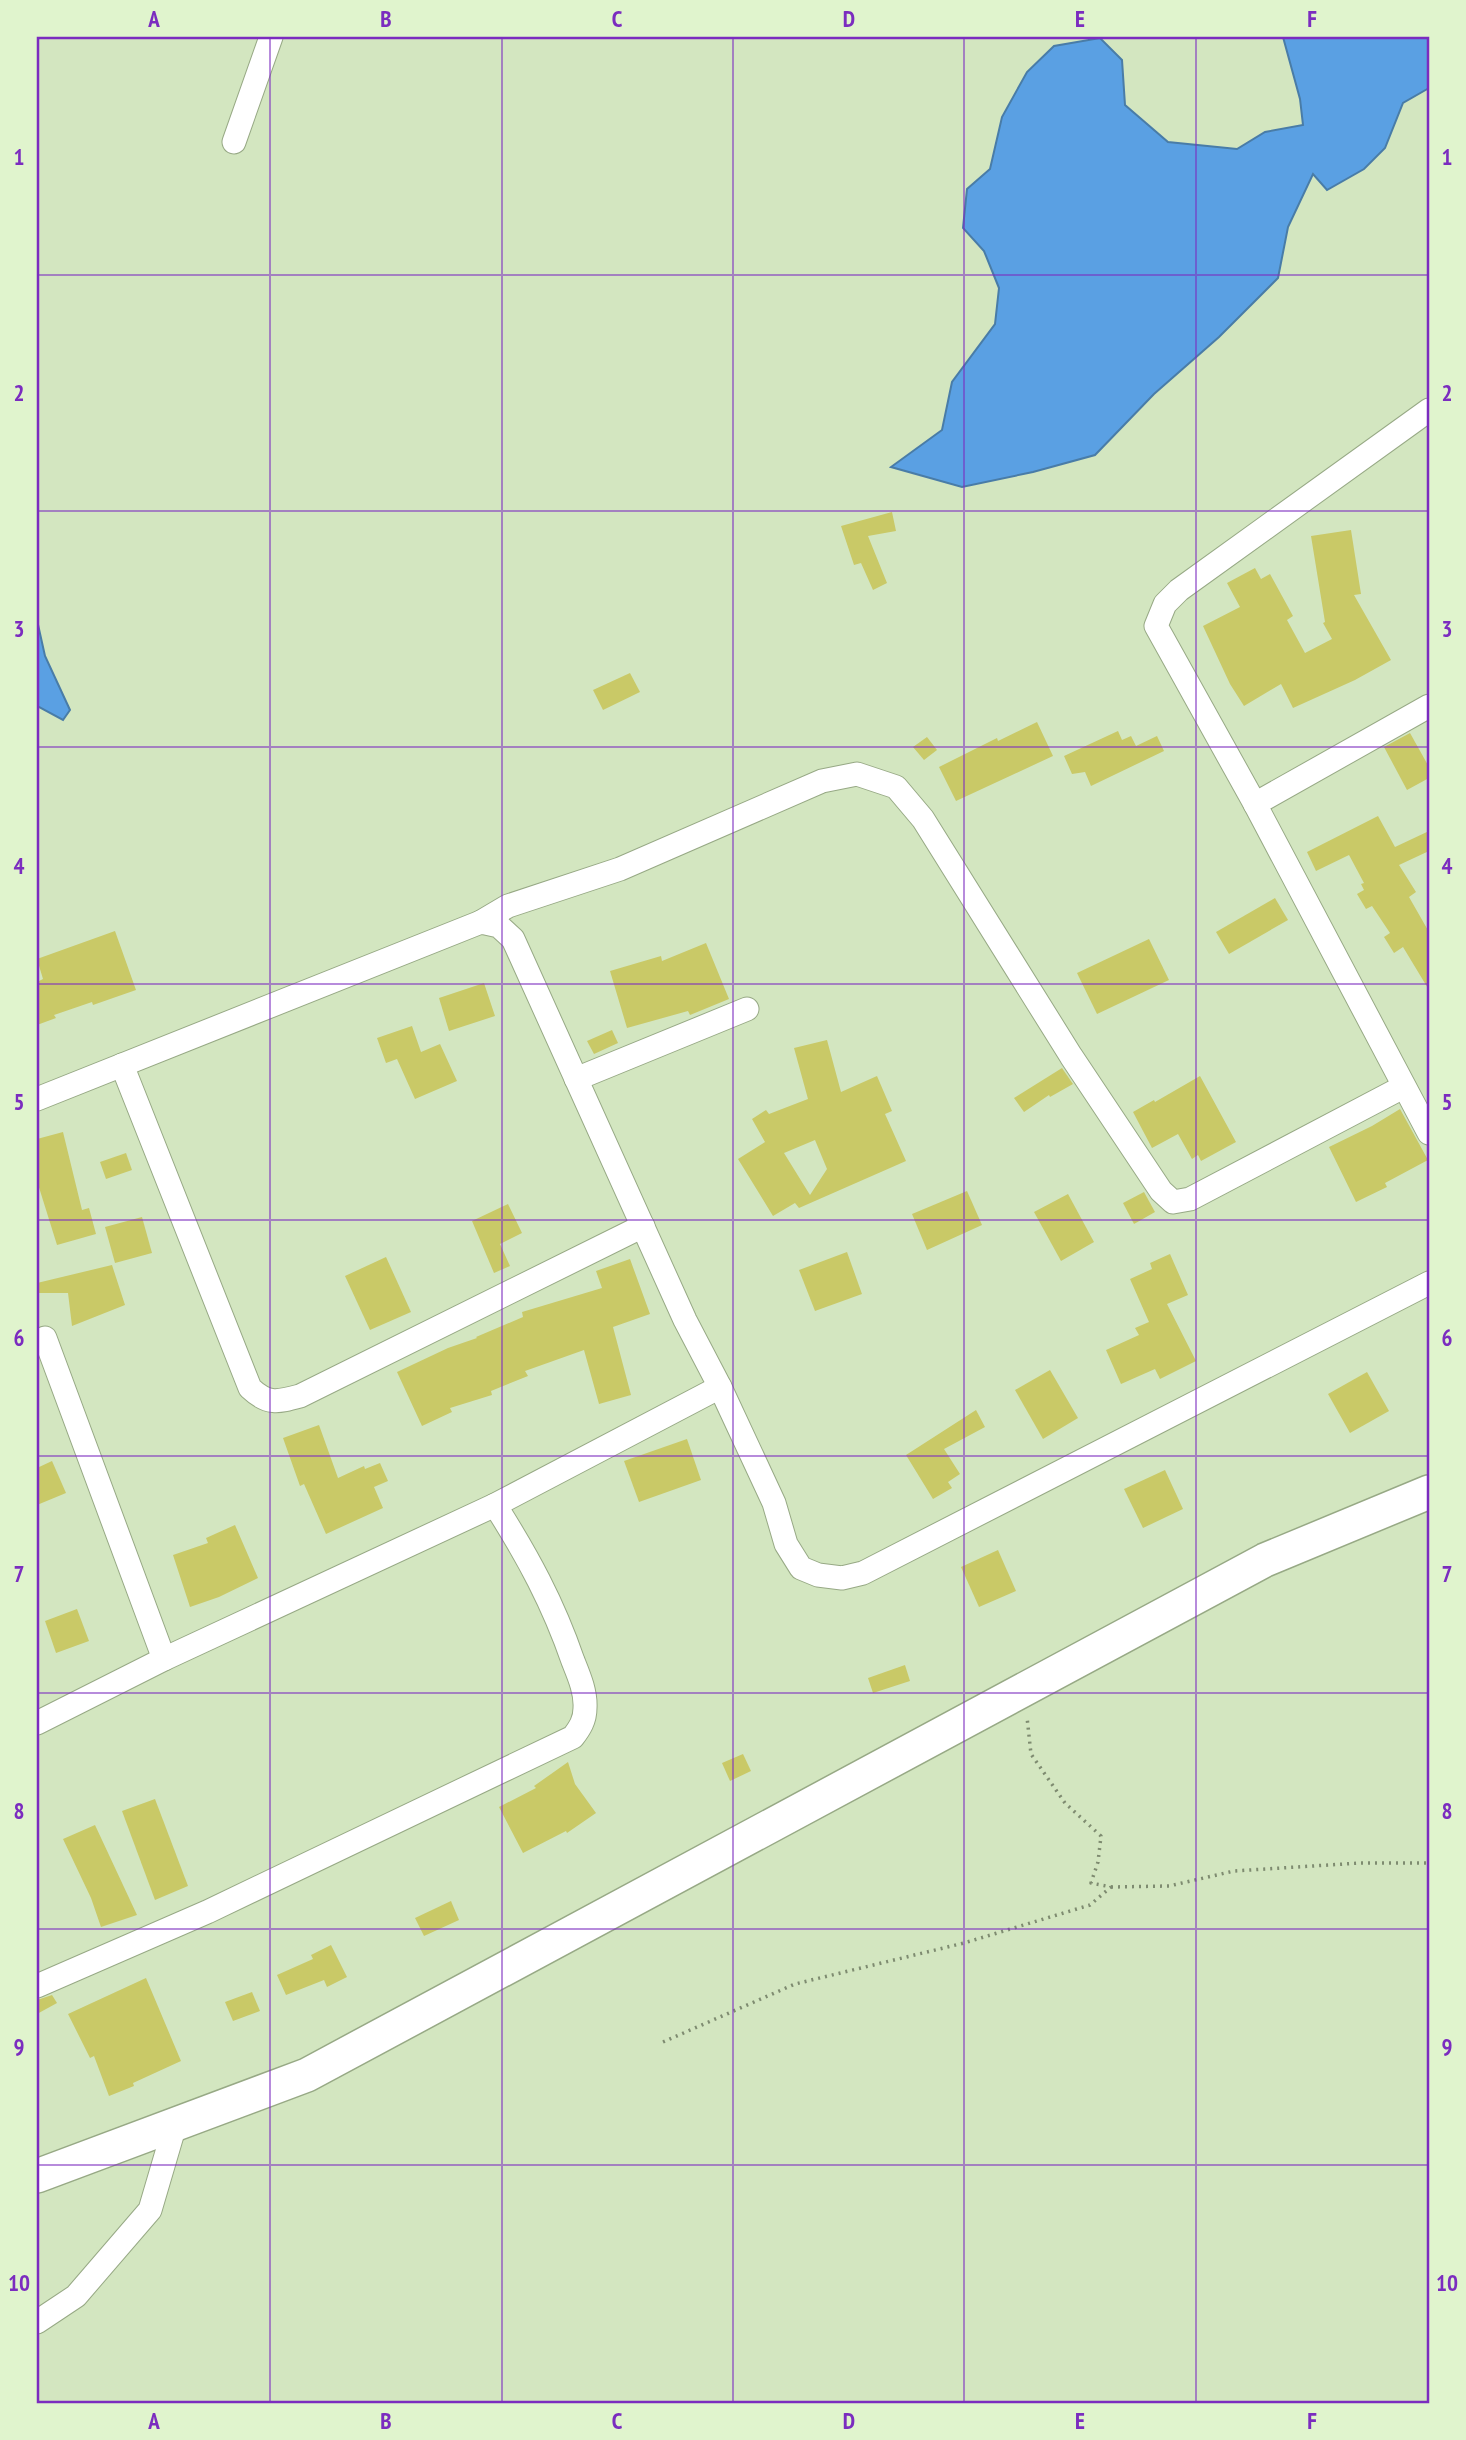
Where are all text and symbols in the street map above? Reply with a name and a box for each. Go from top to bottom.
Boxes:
text: A [147,4,160,33]
text: B [380,4,392,33]
text: C [612,4,623,33]
text: D [843,4,855,33]
text: E [1075,4,1085,33]
text: F [1307,4,1317,33]
text: 1 [14,142,25,171]
text: 1 [1442,142,1453,171]
text: 2 [14,378,25,407]
text: 2 [1442,378,1453,407]
text: 3 [14,614,25,643]
text: 3 [1442,614,1453,643]
text: 4 [14,851,25,880]
text: 4 [1442,851,1453,880]
text: 5 [14,1087,25,1116]
text: 5 [1442,1087,1453,1116]
text: 6 [14,1323,25,1352]
text: 6 [1442,1323,1453,1352]
text: 7 [14,1559,25,1588]
text: 7 [1442,1559,1453,1588]
text: 8 [14,1796,25,1825]
text: 8 [1442,1796,1453,1825]
text: 9 [14,2032,25,2061]
text: 9 [1442,2032,1453,2061]
text: 10 [8,2268,30,2297]
text: 10 [1436,2268,1458,2297]
text: A [147,2406,160,2435]
text: B [380,2406,392,2435]
text: C [612,2406,623,2435]
text: D [843,2406,855,2435]
text: E [1075,2406,1085,2435]
text: F [1307,2406,1317,2435]

